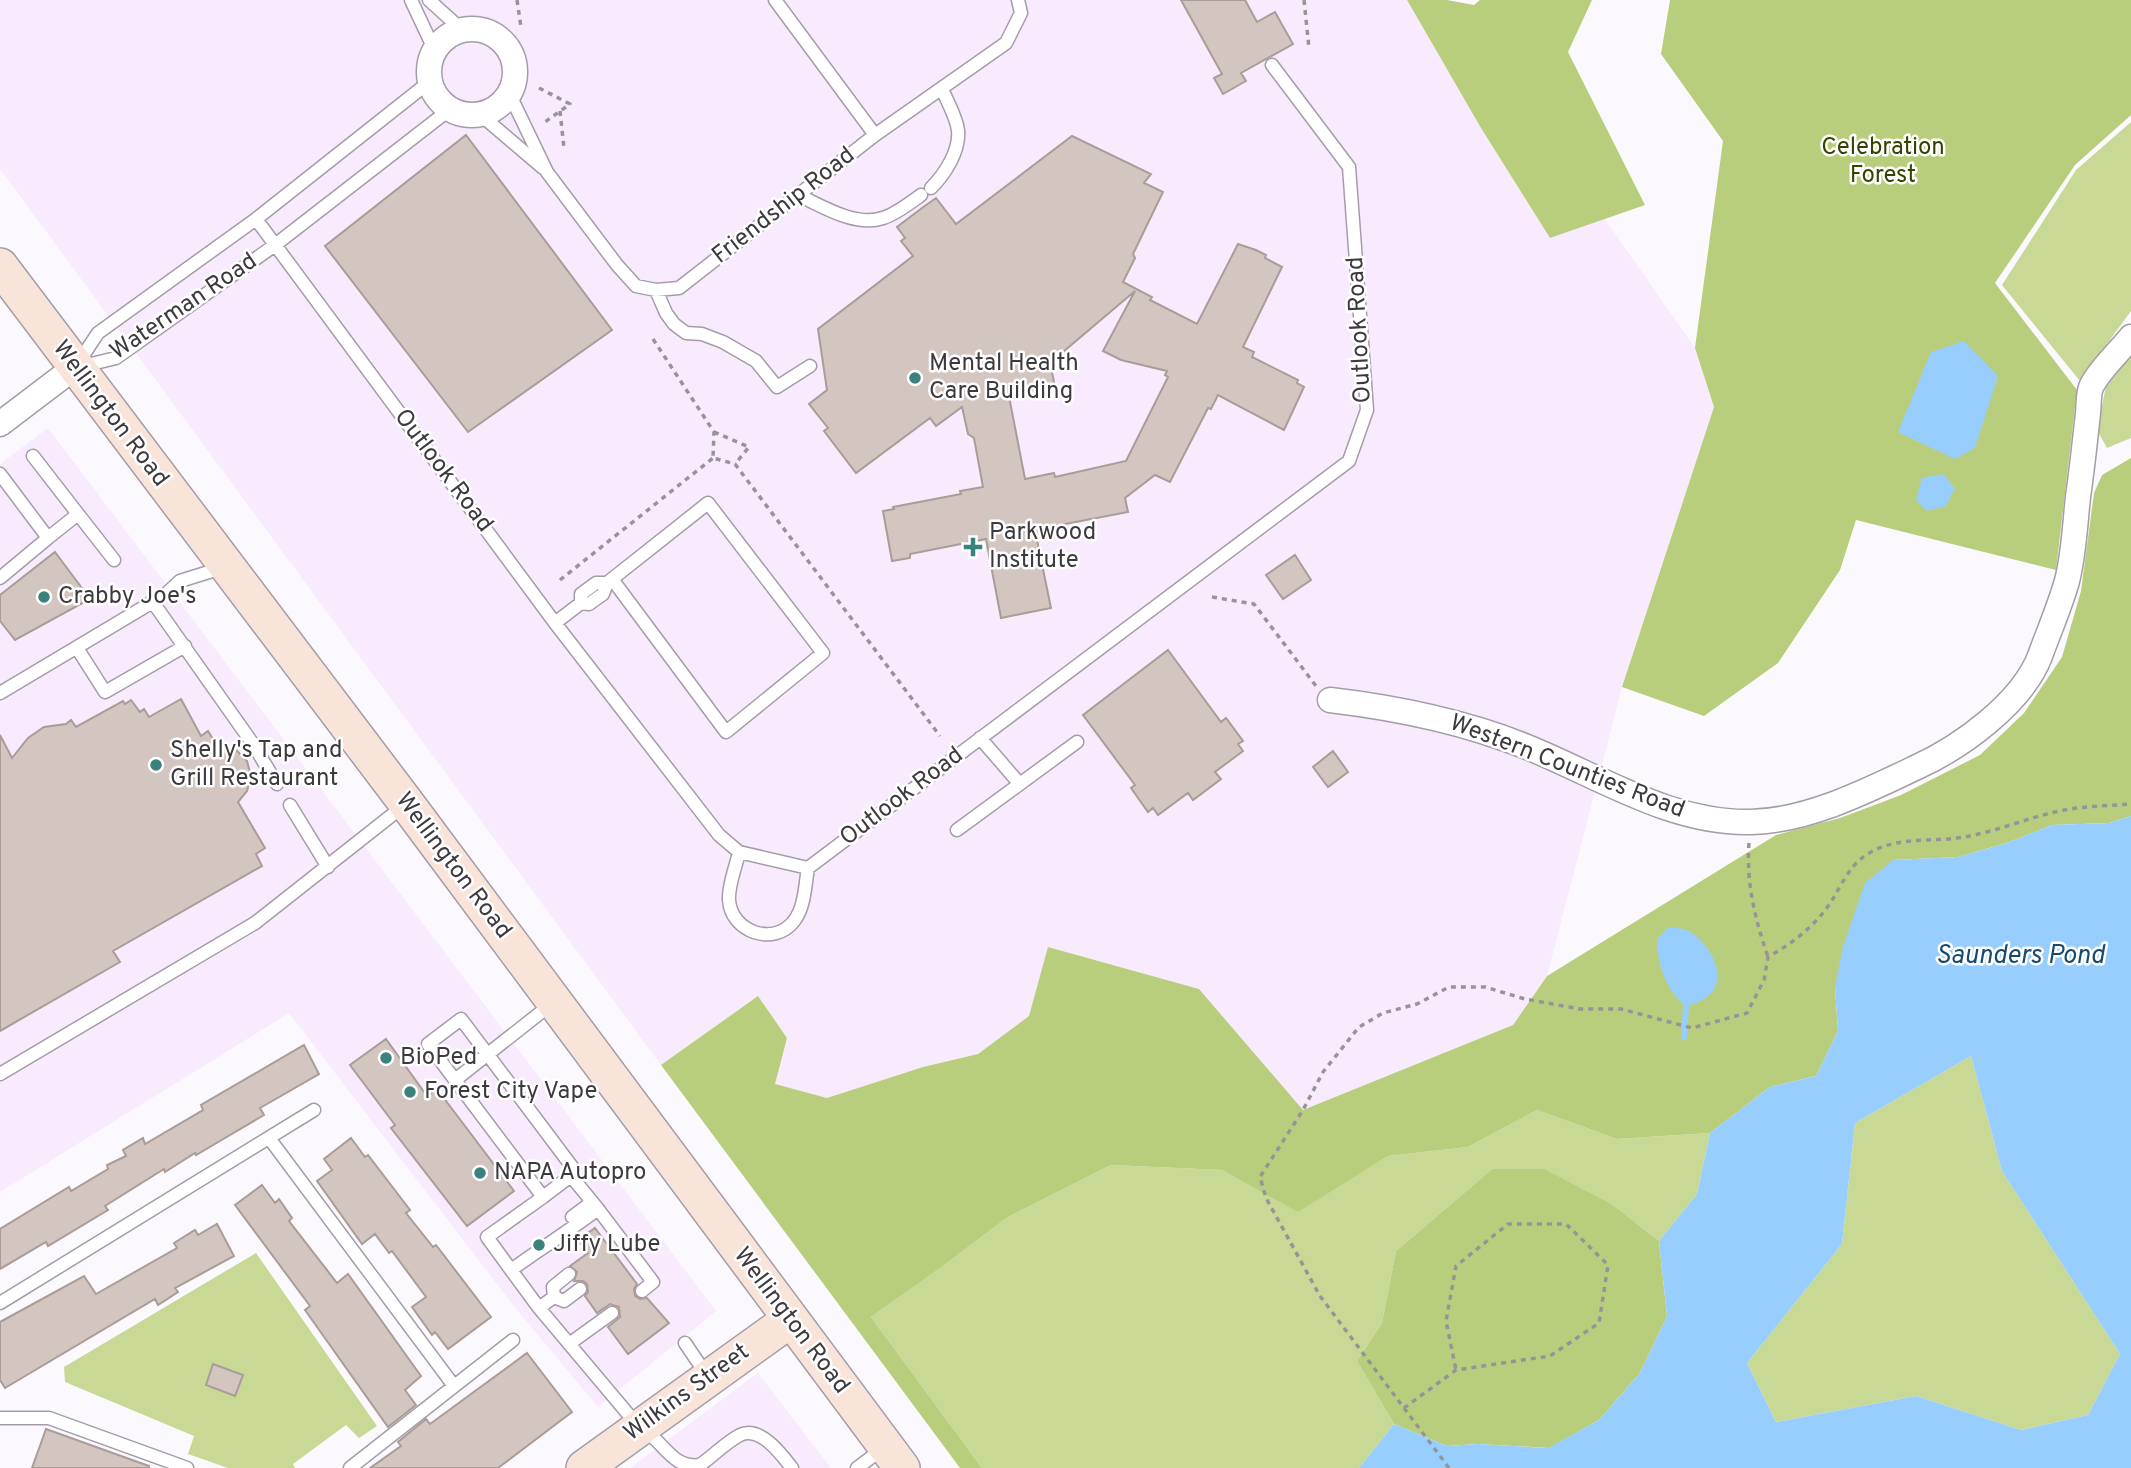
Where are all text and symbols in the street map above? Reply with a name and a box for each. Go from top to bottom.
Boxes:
park label: Celebration Forest [1821,133,1945,191]
street label: Friendship Road [707,141,861,271]
street label: Waterman Road [105,247,263,367]
street label: Outlook Road [1341,256,1379,404]
street label: Wellington Road [45,335,175,493]
place label: Mental Health Care Building [929,349,1079,407]
marker: Mental Health Care Building [907,370,923,386]
street label: Outlook Road [387,403,499,539]
place label: Parkwood Institute [989,518,1096,576]
marker: Parkwood Institute [963,537,983,557]
place label: Crabby Joe's [58,582,196,612]
marker: Crabby Joe's [36,589,52,605]
street label: Western Counties Road [1445,708,1689,826]
place label: Shelly's Tap and Grill Restaurant [170,736,342,794]
street label: Outlook Road [834,741,970,853]
marker: Shelly's Tap and Grill Restaurant [148,757,164,773]
street label: Wellington Road [388,787,518,945]
water label: Saunders Pond [1936,940,2106,973]
place label: BioPed [400,1043,477,1073]
marker: BioPed [378,1050,394,1066]
place label: Forest City Vape [424,1077,597,1107]
marker: Forest City Vape [402,1084,418,1100]
place label: NAPA Autopro [494,1158,646,1188]
marker: NAPA Autopro [472,1165,488,1181]
place label: Jiffy Lube [553,1230,660,1260]
marker: Jiffy Lube [531,1237,547,1253]
street label: Wellington Road [726,1242,856,1400]
street label: Wilkins Street [618,1337,756,1449]

